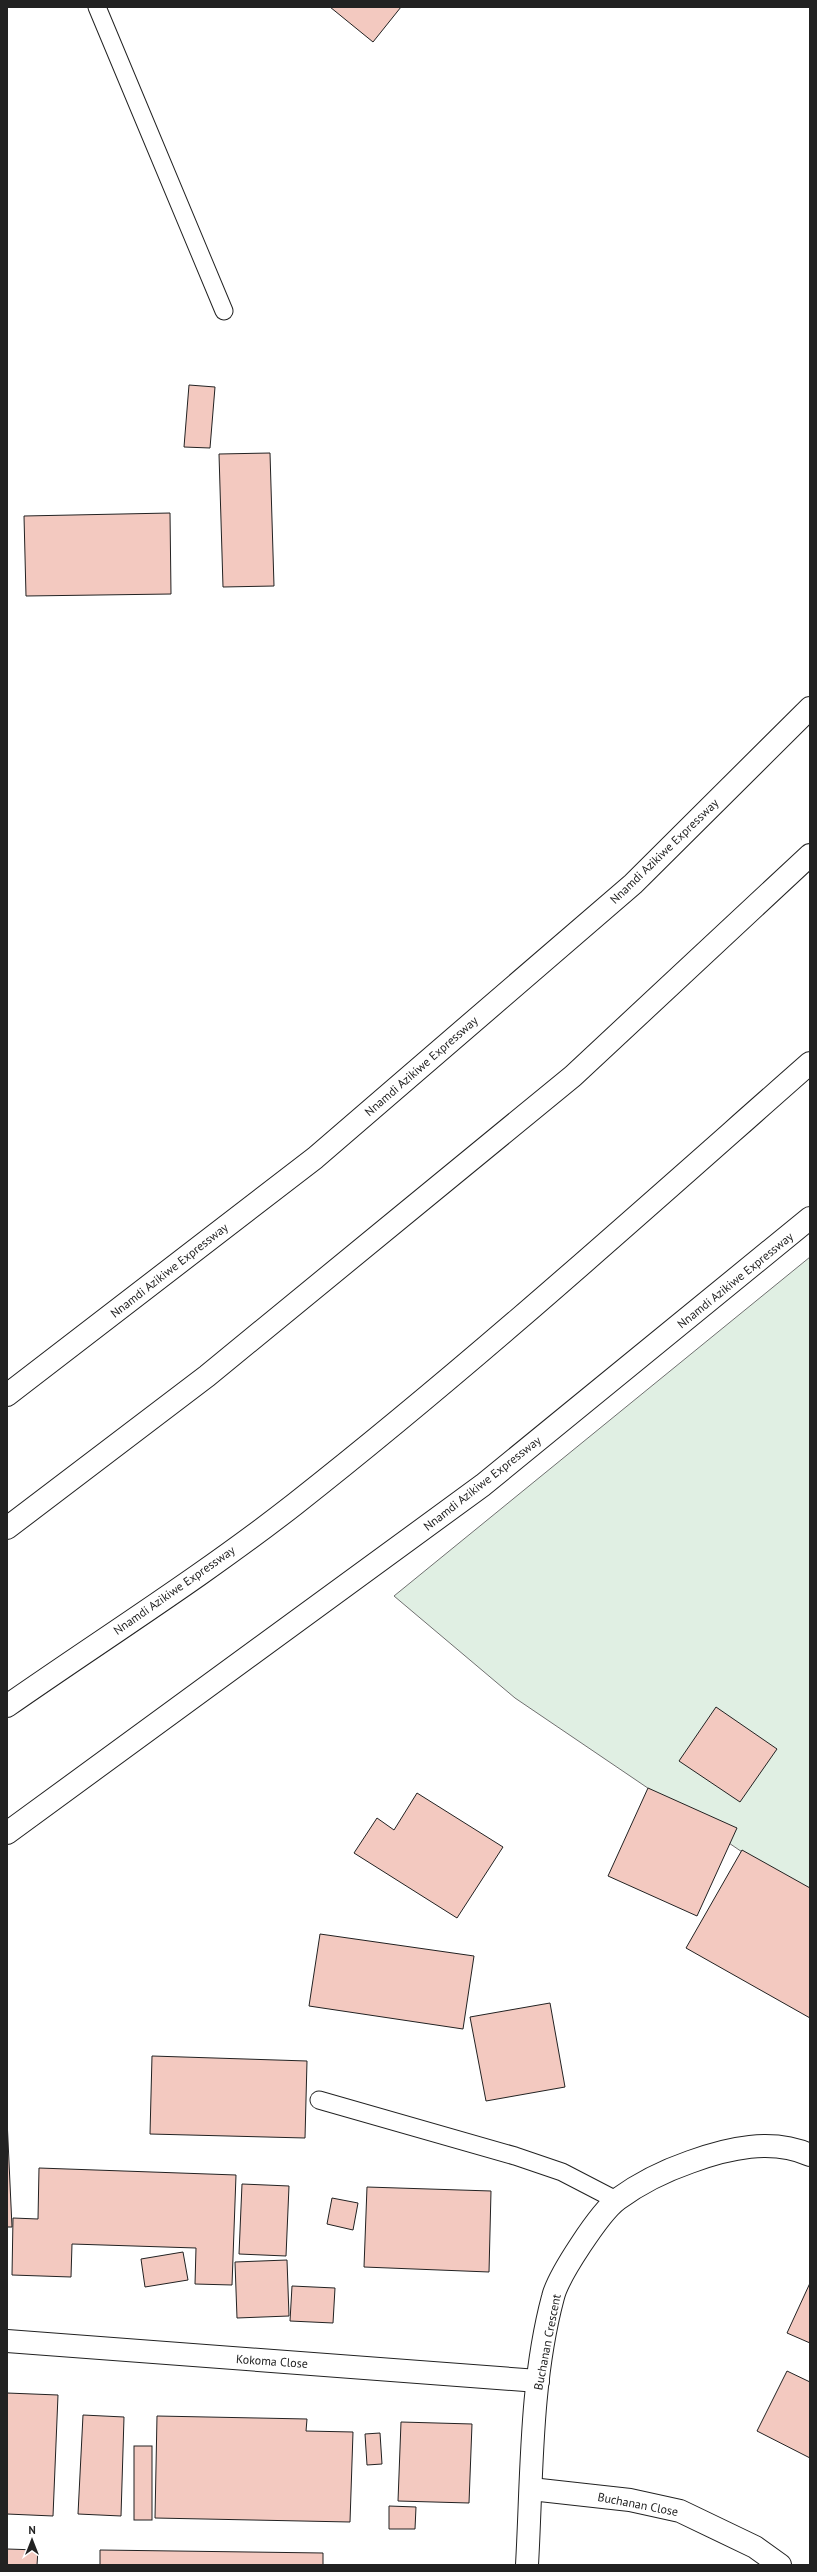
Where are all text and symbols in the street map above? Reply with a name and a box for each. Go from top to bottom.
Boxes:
street label: Nnamdi Azikiwe Expressway [607,795,722,907]
street label: Nnamdi Azikiwe Expressway [361,1013,481,1119]
street label: Nnamdi Azikiwe Expressway [107,1219,231,1321]
street label: Nnamdi Azikiwe Expressway [674,1228,796,1331]
street label: Nnamdi Azikiwe Expressway [420,1432,544,1534]
street label: Nnamdi Azikiwe Expressway [110,1542,238,1638]
street label: Buchanan Crescent [530,2293,564,2391]
street label: Kokoma Close [236,2351,308,2371]
street label: Buchanan Close [597,2489,679,2519]
north arrow [12,2520,52,2560]
text: N [28,2523,36,2537]

